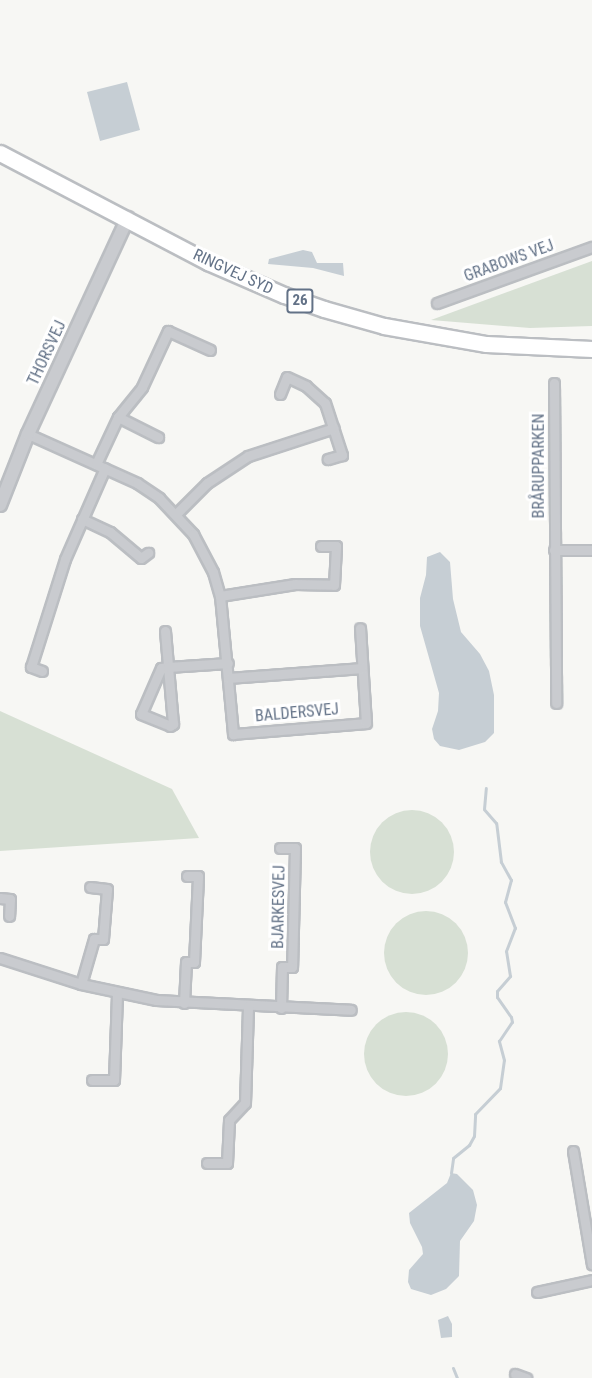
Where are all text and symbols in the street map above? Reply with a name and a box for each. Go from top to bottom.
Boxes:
street label: GRABOWS VEJ [461,236,557,286]
street label: RINGVEJ SYD [190,245,276,299]
road number: 26 [285,289,315,313]
street label: THORSVEJ [24,318,70,388]
street label: BRÅRUPPARKEN [529,414,549,518]
street label: BALDERSVEJ [254,700,340,726]
street label: BJARKESVEJ [269,865,289,949]

